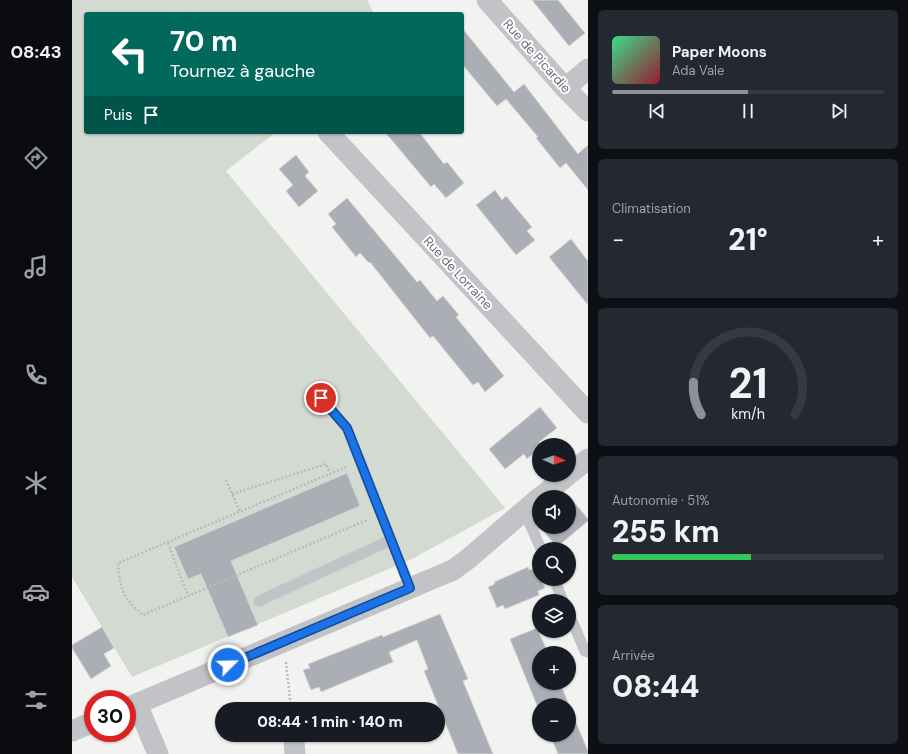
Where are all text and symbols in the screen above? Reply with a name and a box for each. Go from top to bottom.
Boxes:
street label: Rue de Picardie [499,16,575,96]
text: 70 m [170,23,238,60]
icon: left [104,28,156,80]
text: 08:43 [10,40,62,64]
text: Paper Moons [672,42,767,62]
text: Tournez à gauche [170,59,315,83]
text: Ada Vale [672,62,724,79]
icon: previous [646,100,668,122]
icon: pause [737,100,759,122]
icon: next [828,100,850,122]
icon: arrive [140,104,162,126]
text: Puis [104,105,132,125]
icon: directions [22,144,50,172]
text: Climatisation [612,200,691,217]
text: 21° [728,220,768,259]
text: − [612,225,624,254]
text: + [872,225,884,254]
street label: Rue de Lorraine [420,233,496,313]
icon: music [22,253,50,281]
text: 21 [728,357,768,411]
icon: phone [22,361,50,389]
pin [304,381,338,415]
icon: arrive [310,387,332,409]
text: km/h [731,405,765,423]
north arrow [532,438,576,482]
map controls [532,438,576,742]
icon: climate [22,469,50,497]
button: sound [532,490,576,534]
text: Autonomie · 51% [612,492,710,509]
text: 255 km [612,512,720,551]
button: search [532,542,576,586]
icon: car [22,578,50,606]
button: layers [532,594,576,638]
position arrow [207,644,249,686]
button: + [532,646,576,690]
text: Arrivée [612,647,655,664]
text: 08:44 [612,667,699,706]
icon: filters [22,686,50,714]
speed limit sign: 30 [84,690,136,742]
button: − [532,698,576,742]
text: 08:44 · 1 min · 140 m [257,712,403,732]

